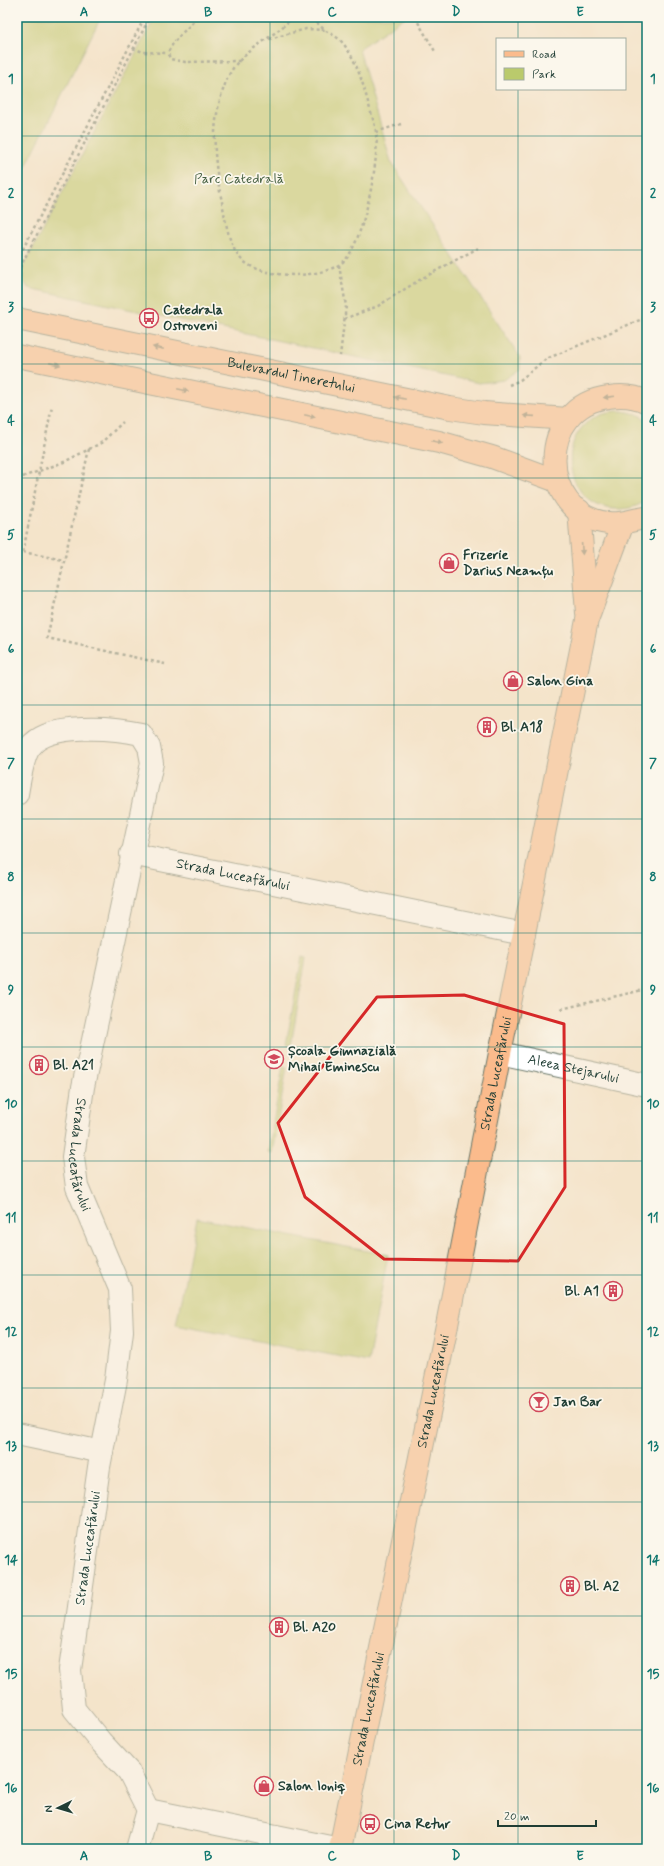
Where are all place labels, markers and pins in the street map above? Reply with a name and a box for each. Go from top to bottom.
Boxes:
place label: Catedrala Ostroveni [163,301,223,335]
bus stop icon: Catedrala Ostroveni [138,307,160,329]
place label: Frizerie Darius Neamțu [463,546,554,580]
shop icon: Frizerie Darius Neamțu [438,552,460,574]
shop icon: Salon Gina [502,670,524,692]
place label: Salon Gina [527,672,593,690]
building icon: Bl. A18 [476,716,498,738]
place label: Bl. A18 [501,718,543,736]
place label: Școala Gimnazială Mihai Eminescu [288,1042,397,1076]
school or university icon: Școala Gimnazială Mihai Eminescu [263,1048,285,1070]
building icon: Bl. A21 [28,1054,50,1076]
place label: Bl. A21 [53,1056,94,1074]
building icon: Bl. A1 [602,1280,624,1302]
place label: Bl. A1 [565,1282,599,1300]
bar icon: Jan Bar [528,1391,550,1413]
place label: Jan Bar [553,1393,602,1411]
building icon: Bl. A2 [559,1575,581,1597]
place label: Bl. A2 [584,1577,619,1595]
building icon: Bl. A20 [268,1616,290,1638]
place label: Bl. A20 [293,1618,336,1636]
shop icon: Salon Ioniq [253,1775,275,1797]
place label: Salon Ioniq [278,1777,345,1795]
bus stop icon: Cina Retur [359,1813,381,1835]
place label: Cina Retur [384,1815,451,1833]

